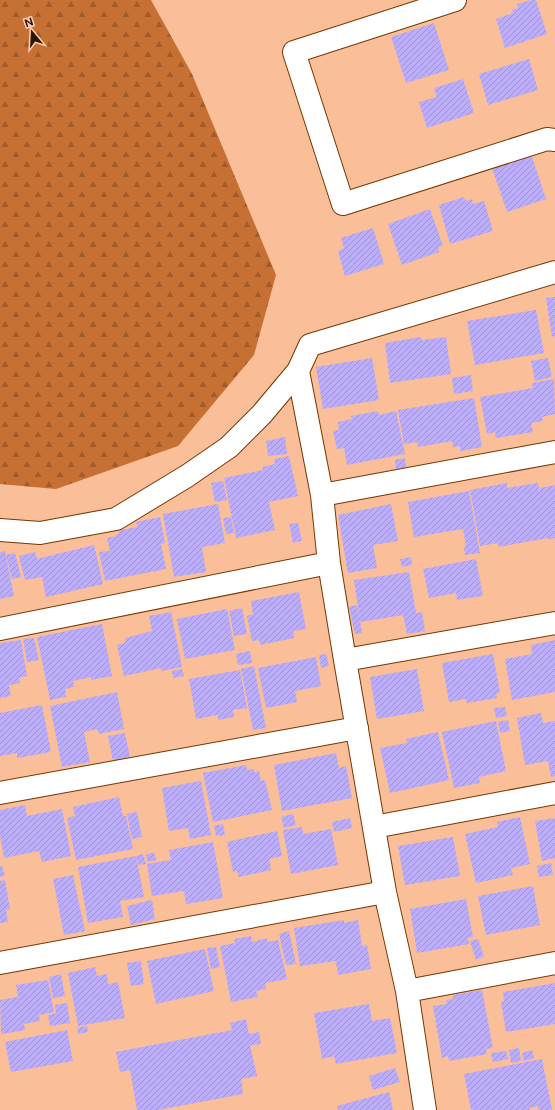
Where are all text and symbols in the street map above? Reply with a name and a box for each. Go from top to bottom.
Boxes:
north arrow [12,12,52,52]
text: N [23,15,35,30]

